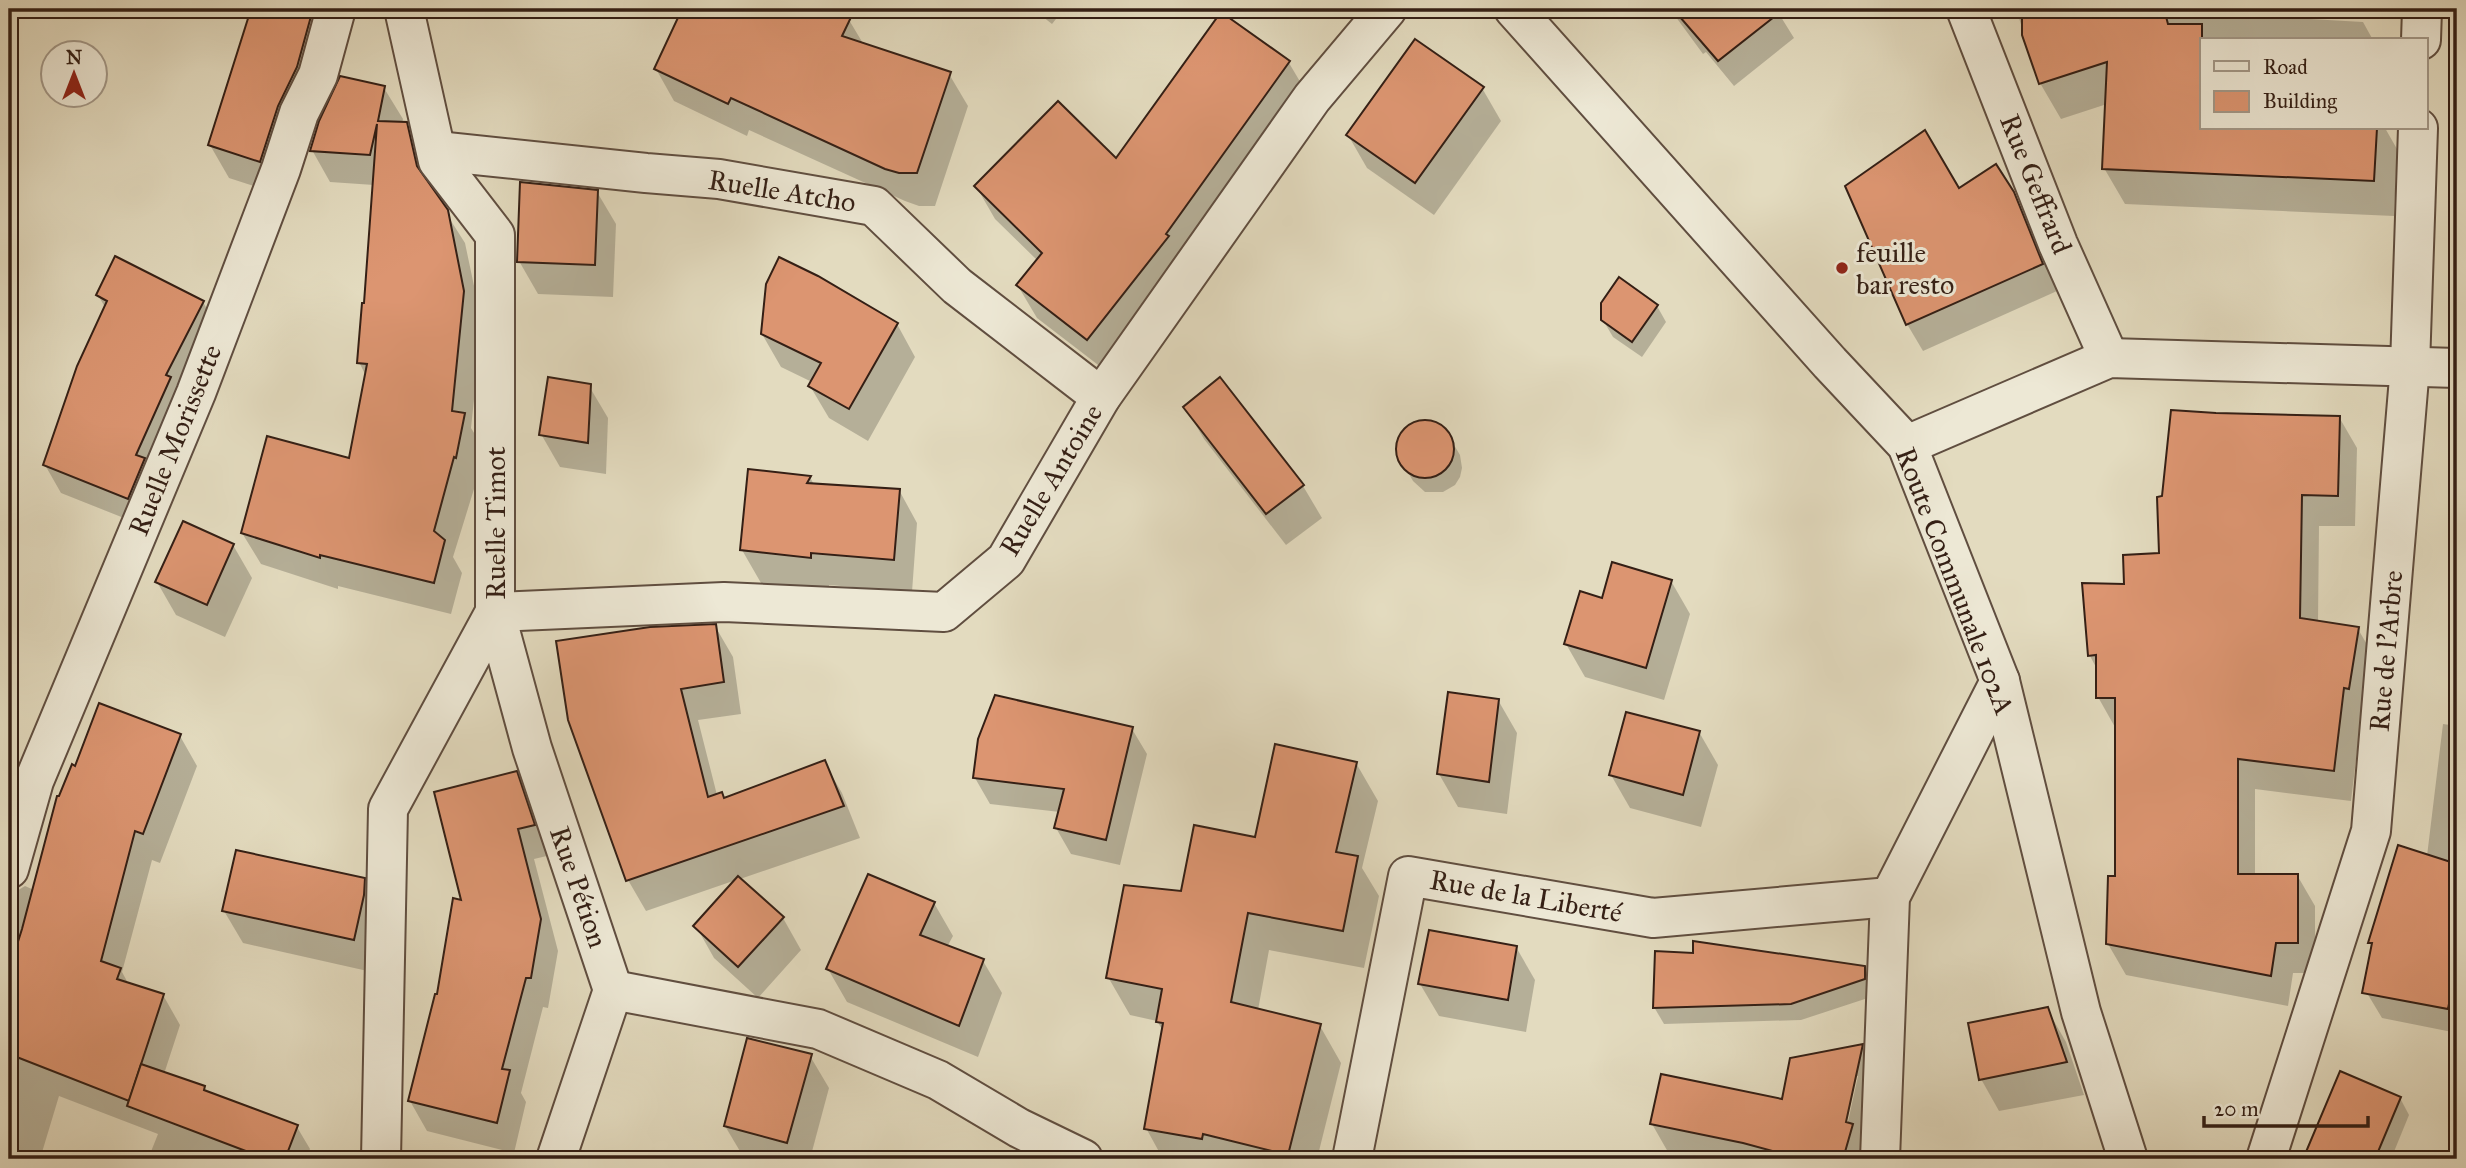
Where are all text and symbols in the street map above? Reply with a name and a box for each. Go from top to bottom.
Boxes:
north arrow [38,38,108,108]
legend [2200,38,2428,130]
text: N [66,46,82,69]
text: Road [2263,54,2308,80]
text: Building [2263,88,2337,114]
street label: Rue Geffrard [1992,109,2080,259]
street label: Ruelle Atcho [706,162,858,220]
place label: feuille bar resto [1856,235,1954,302]
marker: feuille bar resto [1834,260,1850,276]
street label: Ruelle Morissette [121,339,229,541]
street label: Ruelle Antoine [992,398,1110,562]
street label: Route Communale 102A [1888,442,2022,720]
street label: Ruelle Timot [478,446,513,600]
street label: Rue de l'Arbre [2362,569,2410,733]
street label: Rue Pétion [542,822,616,952]
street label: Rue de la Liberté [1427,862,1625,930]
scale bar [2204,1084,2368,1128]
text: 20 m [2214,1096,2259,1122]

